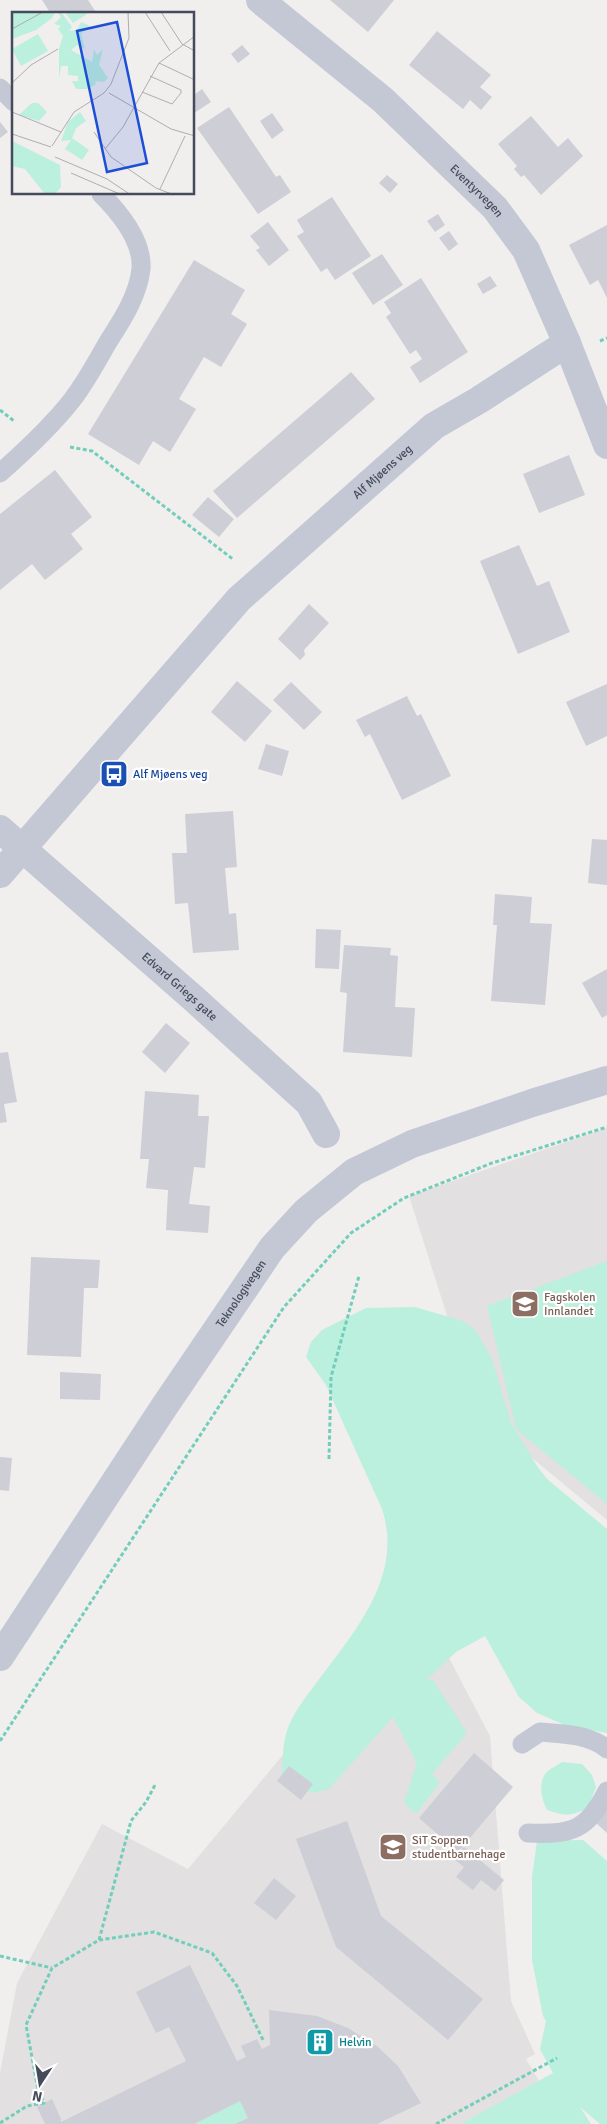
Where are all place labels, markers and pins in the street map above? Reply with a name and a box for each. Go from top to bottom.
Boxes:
bus stop icon: Alf Mjøens veg [99,759,129,789]
place label: Alf Mjøens veg [133,767,208,782]
school or university icon: Fagskolen Innlandet [510,1289,540,1319]
place label: Fagskolen Innlandet [544,1290,595,1319]
school or university icon: SiT Soppen studentbarnehage [378,1832,408,1862]
place label: SiT Soppen studentbarnehage [412,1833,505,1862]
building icon: Helvin [305,2027,335,2057]
place label: Helvin [339,2035,372,2050]

